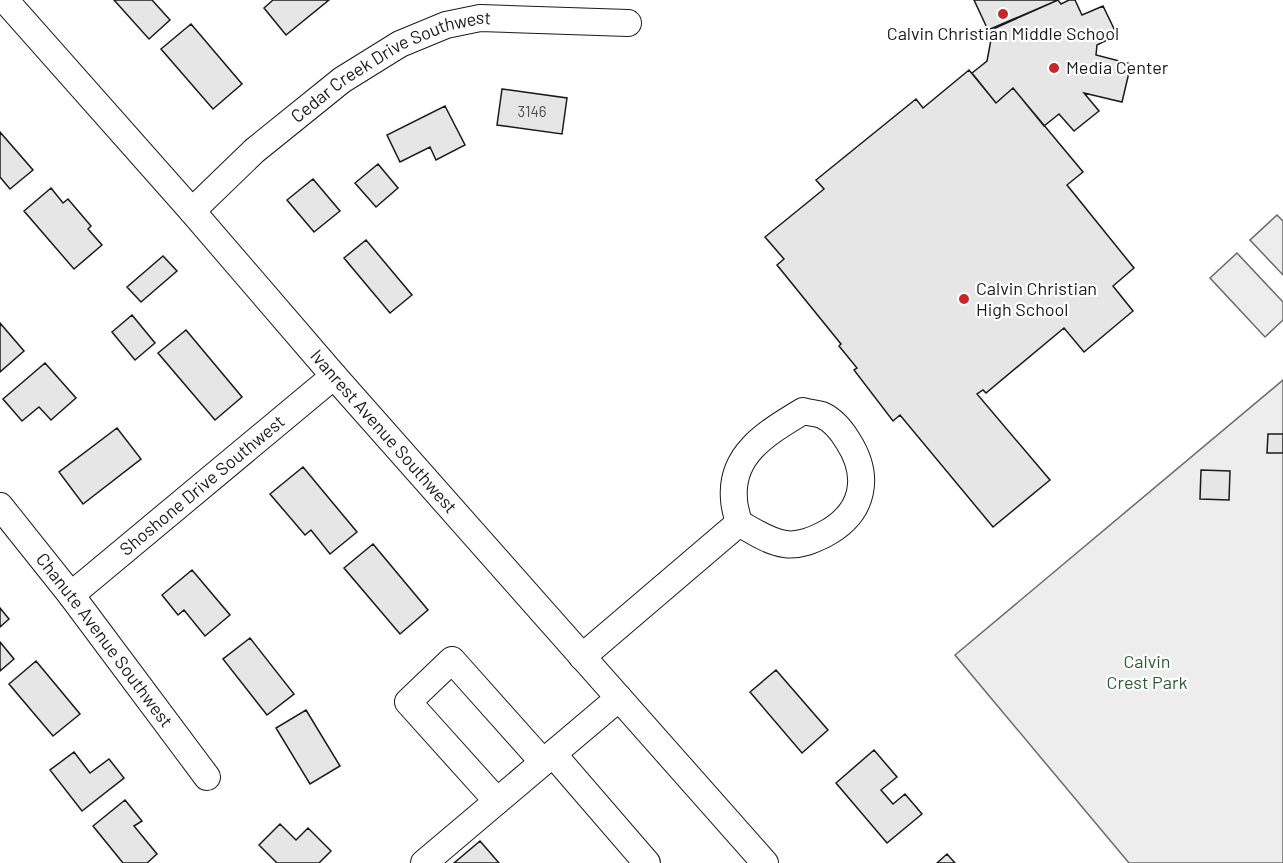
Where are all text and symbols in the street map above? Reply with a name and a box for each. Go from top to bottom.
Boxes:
street label: Cedar Creek Drive Southwest [286,6,491,127]
marker: Calvin Christian Middle School [996,7,1010,21]
place label: Calvin Christian Middle School [887,22,1119,44]
place label: Media Center [1066,56,1169,78]
marker: Media Center [1047,61,1061,75]
house number: 3146 [518,102,546,120]
place label: Calvin Christian High School [976,277,1097,320]
marker: Calvin Christian High School [957,292,971,306]
street label: Ivanrest Avenue Southwest [306,345,462,517]
street label: Shoshone Drive Southwest [115,410,289,560]
street label: Chanute Avenue Southwest [32,548,178,731]
park label: Calvin Crest Park [1107,650,1187,693]

